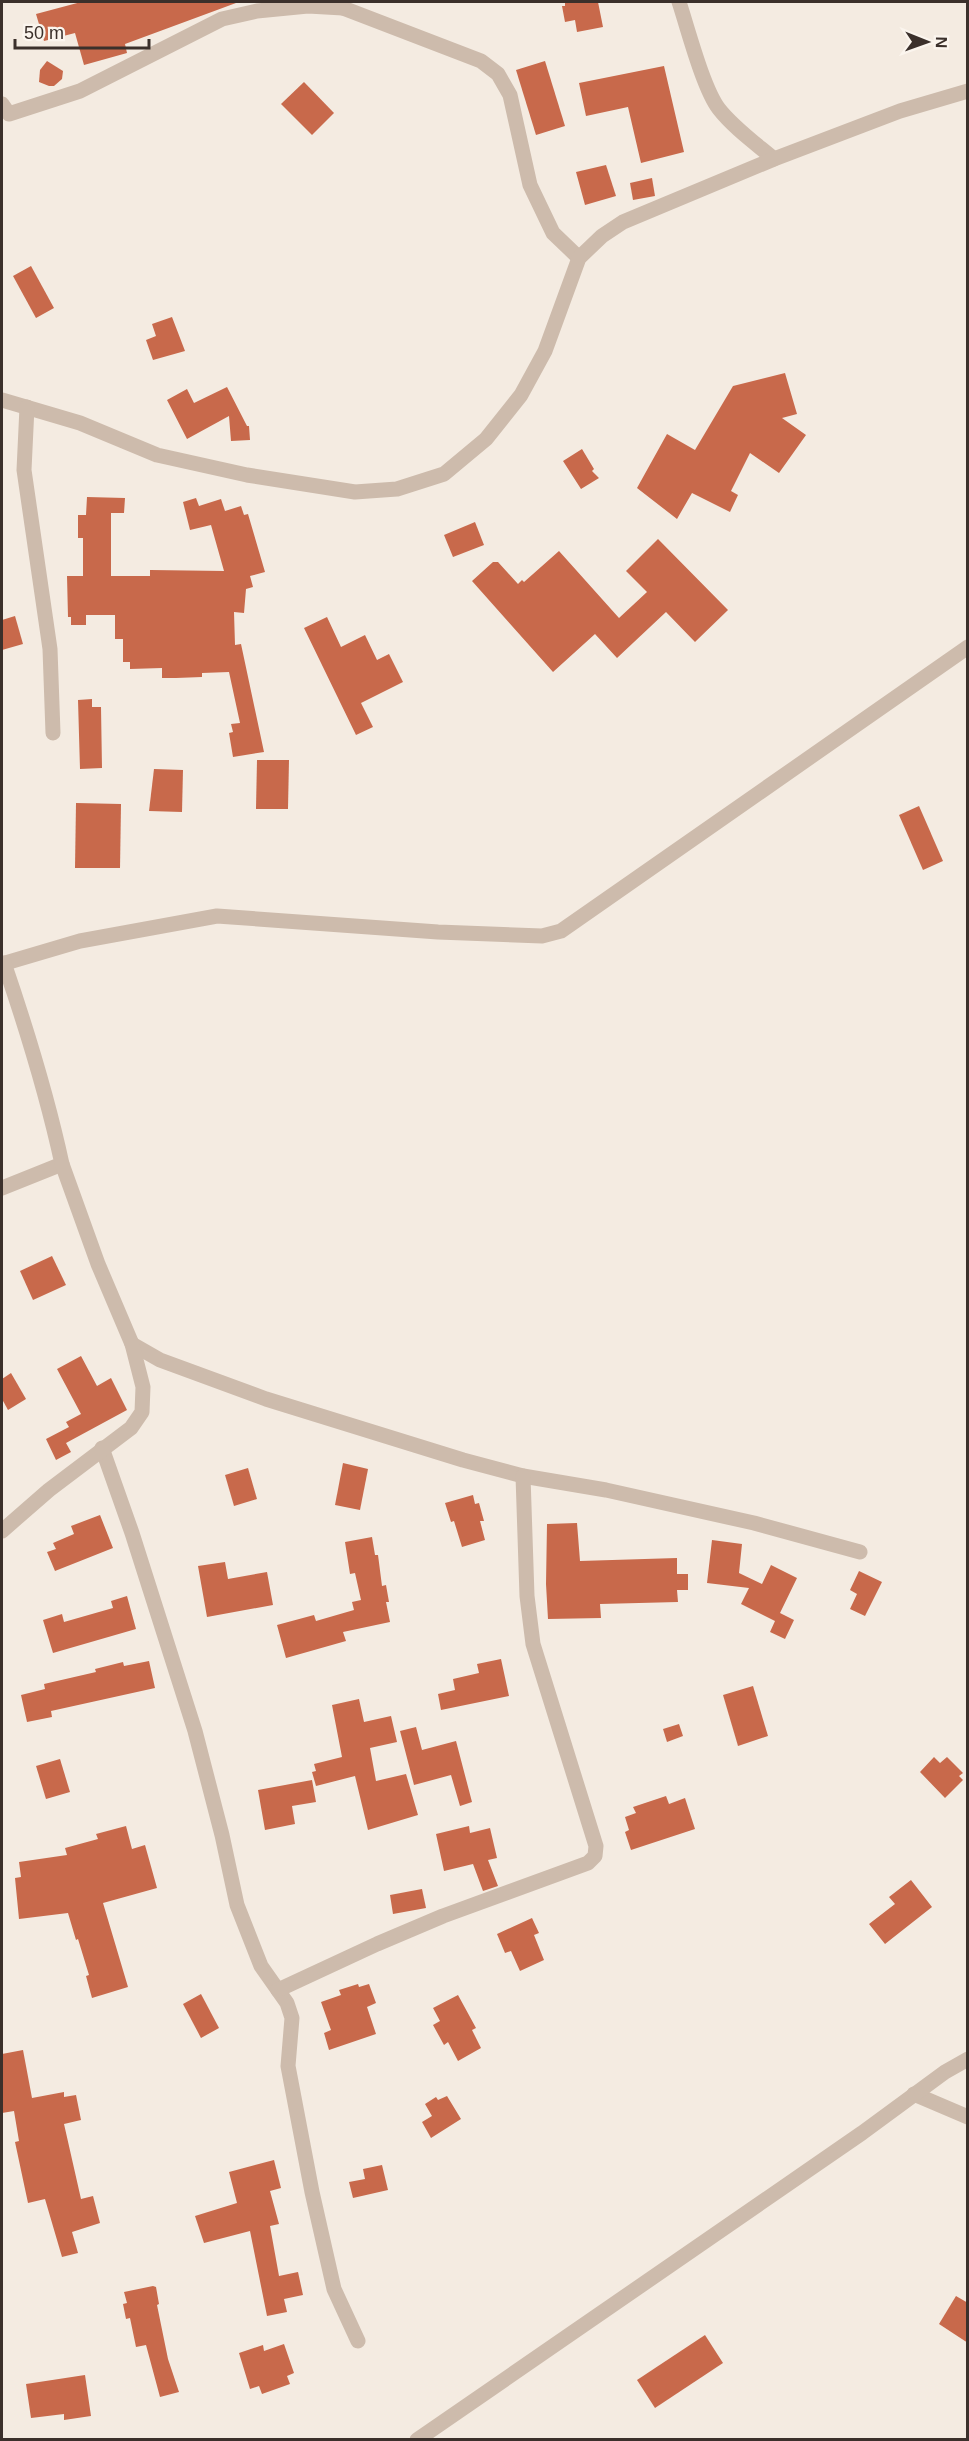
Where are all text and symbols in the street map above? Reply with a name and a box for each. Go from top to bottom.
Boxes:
scale bar [15,12,148,50]
north arrow [897,12,957,72]
text: 50 m [24,23,64,43]
text: N [933,36,950,48]

